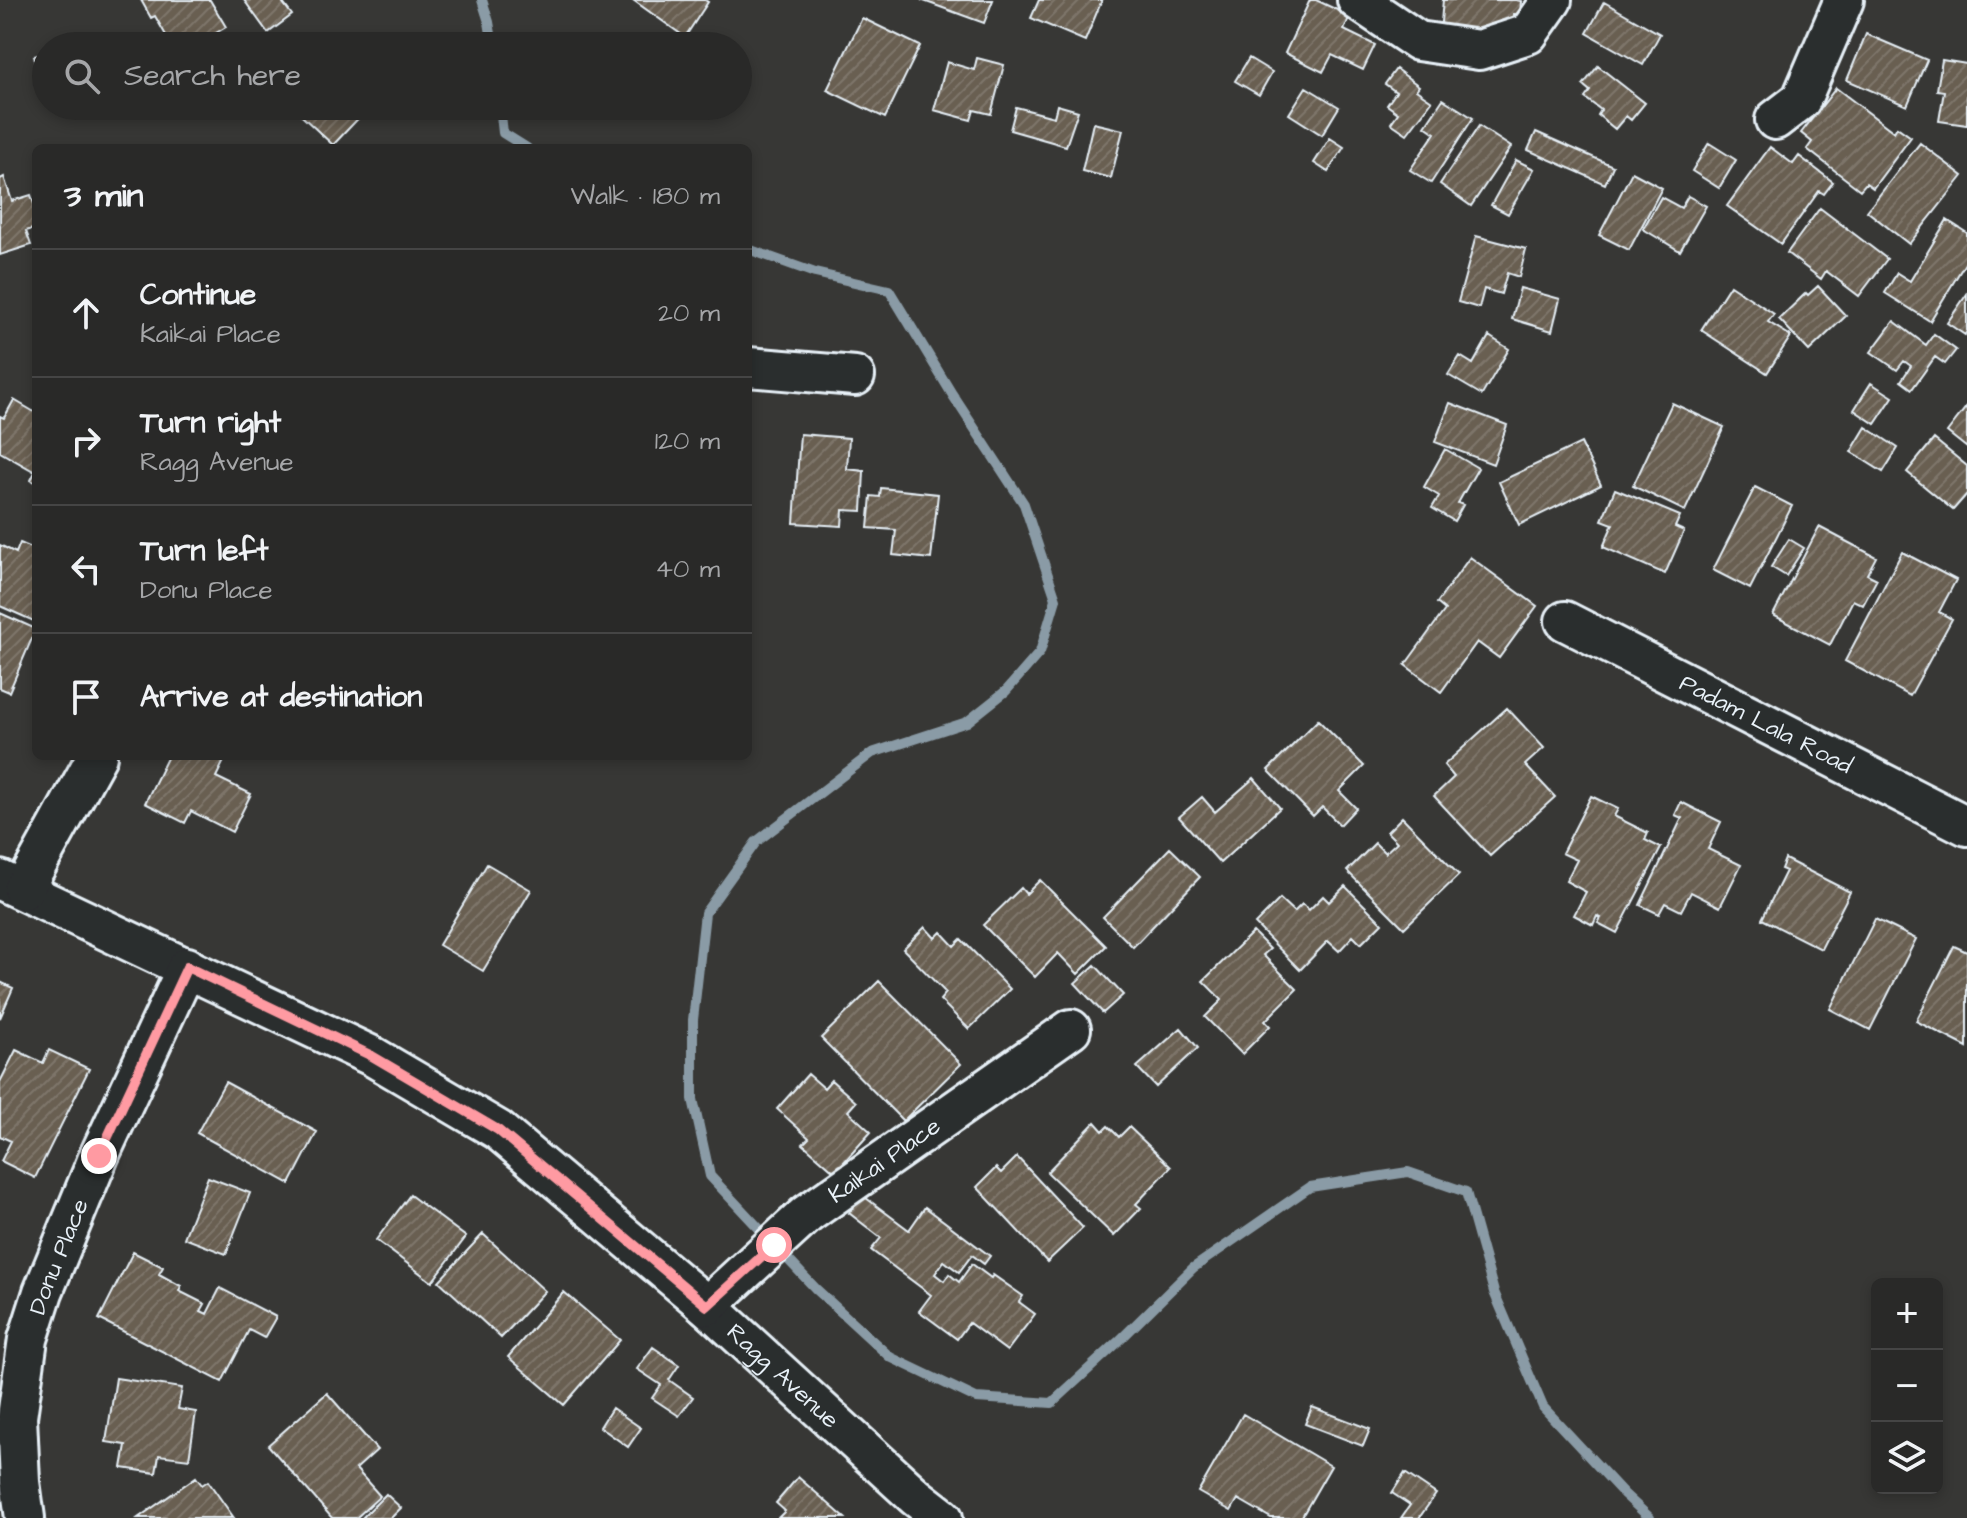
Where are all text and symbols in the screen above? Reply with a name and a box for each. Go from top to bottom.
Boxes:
search box [32,32,752,120]
icon: search [60,54,104,98]
text: Search here [124,55,301,97]
text: 3 min [64,172,144,220]
text: Walk · 180 m [571,178,720,214]
text: Continue [140,274,256,316]
icon: ahead [64,291,108,335]
text: 20 m [658,295,720,331]
text: Kaikai Place [140,316,281,352]
text: Turn right [140,402,281,444]
icon: right [64,419,108,463]
text: 120 m [655,423,720,459]
text: Ragg Avenue [140,444,293,480]
text: Turn left [140,530,268,572]
icon: left [64,547,108,591]
text: 40 m [655,551,720,587]
text: Donu Place [140,572,273,608]
street label: Padam Lala Road [1674,666,1858,783]
icon: arrive [64,675,108,719]
text: Arrive at destination [140,676,422,718]
street label: Kaikai Place [822,1110,948,1212]
route end [81,1138,117,1174]
street label: Donu Place [21,1194,98,1319]
route start [756,1227,792,1263]
map controls [1871,1278,1943,1494]
button: + [1871,1278,1943,1350]
street label: Ragg Avenue [719,1316,846,1437]
button: − [1871,1350,1943,1422]
button: layers [1871,1422,1943,1494]

